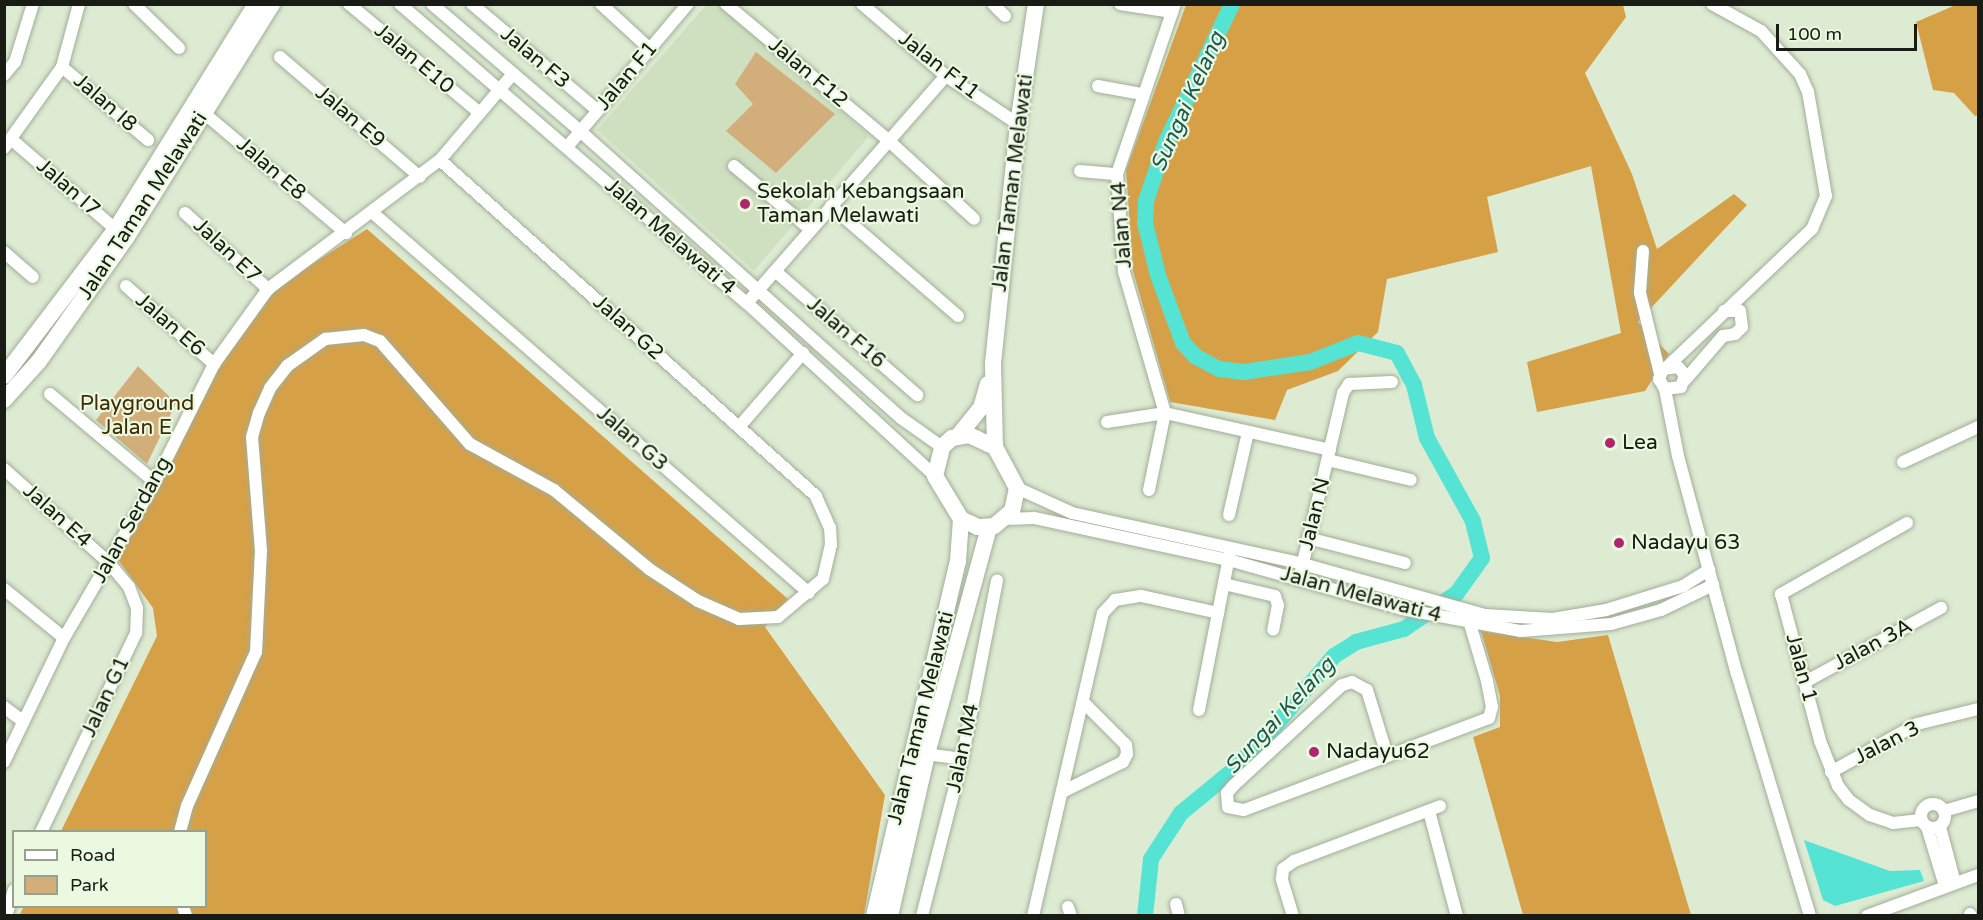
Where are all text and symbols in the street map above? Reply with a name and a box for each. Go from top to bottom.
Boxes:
scale bar [1779,12,1920,50]
street label: Jalan E10 [369,18,459,100]
street label: Jalan F3 [495,22,575,94]
text: 100 m [1787,23,1842,45]
street label: Jalan F11 [893,27,985,105]
water label: Sungai Kelang [1145,28,1231,176]
street label: Jalan F12 [763,32,853,114]
street label: Jalan F1 [591,36,663,116]
street label: Jalan I8 [68,69,142,137]
street label: Jalan Taman Melawati [987,73,1039,293]
street label: Jalan E9 [310,81,390,153]
street label: Jalan Taman Melawati [73,107,213,305]
street label: Jalan E8 [231,132,311,206]
street label: Jalan I7 [31,154,105,222]
street label: Jalan Melawati 4 [599,173,741,301]
place label: Sekolah Kebangsaan Taman Melawati [757,179,965,229]
street label: Jalan N4 [1106,181,1138,269]
marker: Sekolah Kebangsaan Taman Melawati [738,197,752,211]
street label: Jalan E7 [188,213,266,289]
street label: Jalan E6 [130,288,210,362]
street label: Jalan G2 [588,290,668,366]
street label: Jalan F16 [802,292,890,374]
park label: Playground Jalan E [80,391,194,441]
street label: Jalan G3 [591,401,673,477]
place label: Lea [1622,430,1658,456]
marker: Lea [1603,436,1617,450]
street label: Jalan Serdang [87,452,177,588]
street label: Jalan N [1294,475,1336,553]
street label: Jalan E4 [18,479,96,553]
place label: Nadayu 63 [1631,530,1740,556]
marker: Nadayu 63 [1612,536,1626,550]
street label: Jalan Melawati 4 [1278,561,1444,629]
street label: Jalan Taman Melawati [882,609,960,827]
street label: Jalan 3A [1829,614,1917,676]
street label: Jalan 1 [1780,631,1822,705]
water label: Sungai Kelang [1219,652,1341,780]
street label: Jalan G1 [76,653,136,741]
street label: Jalan M4 [941,701,985,795]
street label: Jalan 3 [1850,716,1924,770]
place label: Nadayu62 [1326,739,1430,765]
marker: Nadayu62 [1307,745,1321,759]
legend [12,830,207,908]
text: Road [70,844,115,866]
text: Park [70,874,108,896]

